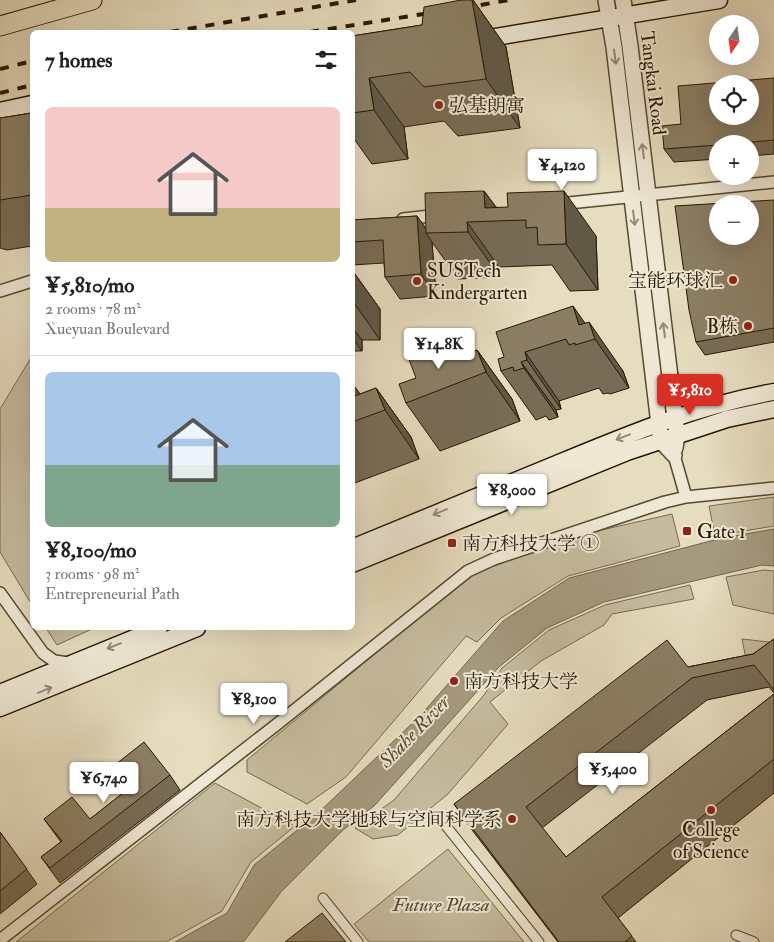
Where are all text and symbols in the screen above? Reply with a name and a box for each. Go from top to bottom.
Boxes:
north arrow [709,15,759,65]
map controls [709,15,759,245]
street label: Tangkai Road [635,30,671,137]
icon: filters [312,46,340,74]
text: 7 homes [45,47,112,74]
one-way arrow [610,48,620,64]
button: locate [709,75,759,125]
place label: 弘基朗寓 [449,94,525,118]
marker: 弘基朗寓 [433,99,445,111]
button: + [709,135,759,185]
icon: home [148,139,238,229]
one-way arrow [638,143,648,159]
pin: ¥4,120 [521,148,603,191]
text: ¥4,120 [539,155,585,175]
button: − [709,195,759,245]
one-way arrow [629,210,639,226]
place label: SUSTech Kindergarten [427,259,528,305]
place label: 宝能环球汇 [628,269,723,293]
text: ¥5,810/mo [45,272,134,299]
marker: 宝能环球汇 [727,274,739,286]
marker: SUSTech Kindergarten [411,275,423,287]
text: 2 rooms · 78 m² [45,299,141,319]
place label: B栋 [707,315,738,339]
text: Xueyuan Boulevard [45,319,170,339]
marker: B栋 [742,320,754,332]
one-way arrow [659,322,669,338]
pin: ¥14.8K [398,328,480,370]
text: ¥14.8K [415,334,463,354]
pin: ¥5,810 [649,374,731,416]
text: ¥5,810 [668,380,712,400]
icon: home [148,405,238,495]
one-way arrow [615,434,630,443]
pin: ¥8,000 [471,474,553,516]
text: ¥8,000 [488,480,536,500]
one-way arrow [433,508,448,517]
place label: Gate 1 [697,520,746,544]
marker: Gate 1 [681,525,693,537]
place label: 南方科技大学 ① [462,532,599,556]
text: ¥8,100/mo [45,537,136,564]
marker: 南方科技大学 ① [446,537,458,549]
text: 3 rooms · 98 m² [45,564,140,584]
text: Entrepreneurial Path [45,584,180,604]
one-way arrow [107,642,122,651]
place label: 南方科技大学 [464,670,578,694]
marker: 南方科技大学 [448,675,460,687]
pin: ¥8,100 [213,682,295,725]
one-way arrow [37,684,52,694]
water label: Shahe River [373,688,456,774]
text: ¥8,100 [231,689,277,709]
pin: ¥5,400 [572,752,654,795]
text: ¥5,400 [589,759,637,779]
pin: ¥6,740 [63,762,145,804]
text: ¥6,740 [80,768,128,788]
marker: College of Science [705,804,717,816]
place label: 南方科技大学地球与空间科学系 [236,808,502,832]
marker: 南方科技大学地球与空间科学系 [506,813,518,825]
place label: College of Science [673,818,749,864]
park label: Future Plaza [392,893,490,917]

